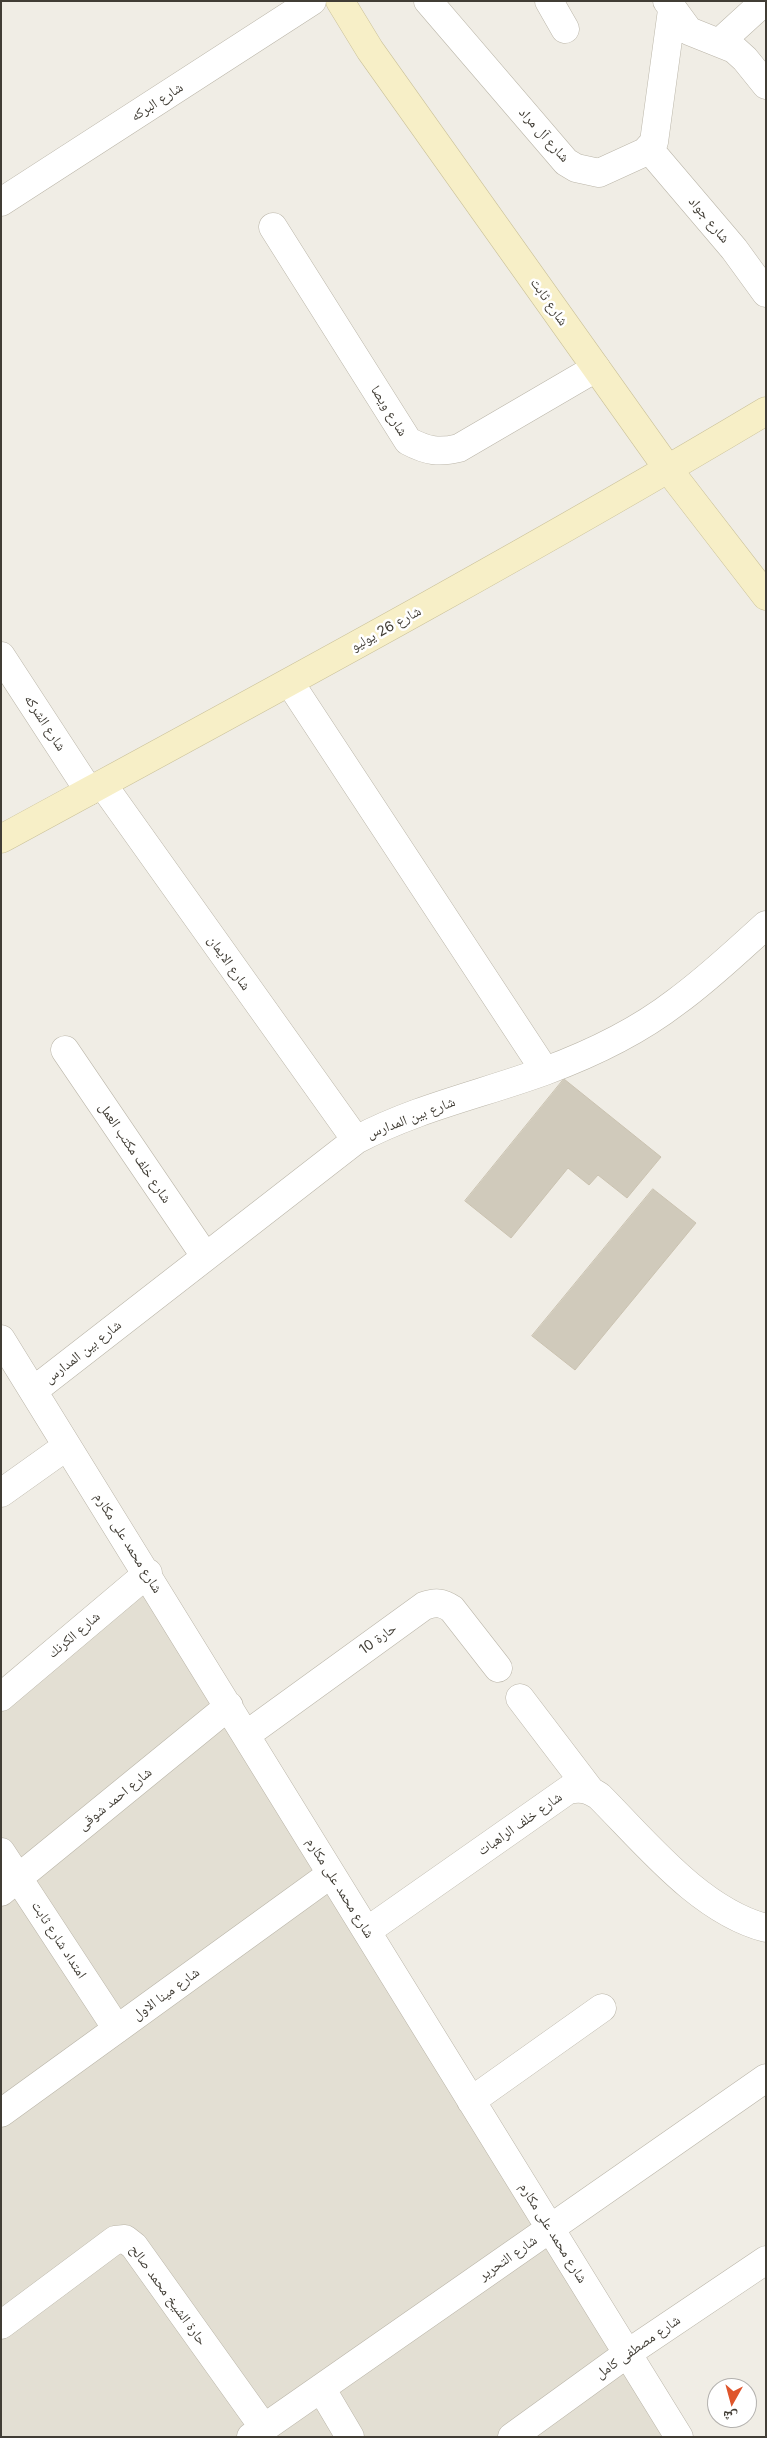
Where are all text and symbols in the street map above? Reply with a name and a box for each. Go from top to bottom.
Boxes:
street label: شارع البركه [128,79,186,125]
street label: شارع آل مراد [515,104,573,166]
street label: شارع جواد [685,193,733,247]
street label: شارع ثابت [527,275,571,329]
street label: شارع ويصا [367,383,411,439]
street label: شارع 26 يوليو [348,603,424,655]
street label: شارع الشركه [21,692,69,754]
street label: شارع الايمان [204,932,254,994]
street label: شارع بين المدارس [364,1093,458,1143]
street label: شارع خلف مكتب العمل [95,1100,175,1206]
street label: شارع بين المدارس [41,1317,125,1387]
street label: شارع محمد على مكارم [90,1490,166,1596]
street label: شارع الكرنك [44,1608,104,1662]
street label: حارة 10 [356,1620,400,1658]
street label: شارع احمد شوقى [75,1764,155,1834]
street label: شارع خلف الراهبات [475,1789,565,1859]
street label: شارع محمد على مكارم [302,1835,378,1941]
street label: امتداد شارع ثابت [28,1898,90,1982]
street label: شارع مينا الاول [129,1964,203,2024]
street label: شارع محمد على مكارم [515,2180,591,2286]
street label: شارع التحرير [476,2232,540,2284]
street label: حارة الشيخ محمد صالح [126,2241,210,2349]
street label: شارع مصطفى كامل [592,2312,684,2382]
north arrow [707,2378,757,2428]
text: ش [722,2408,739,2427]

